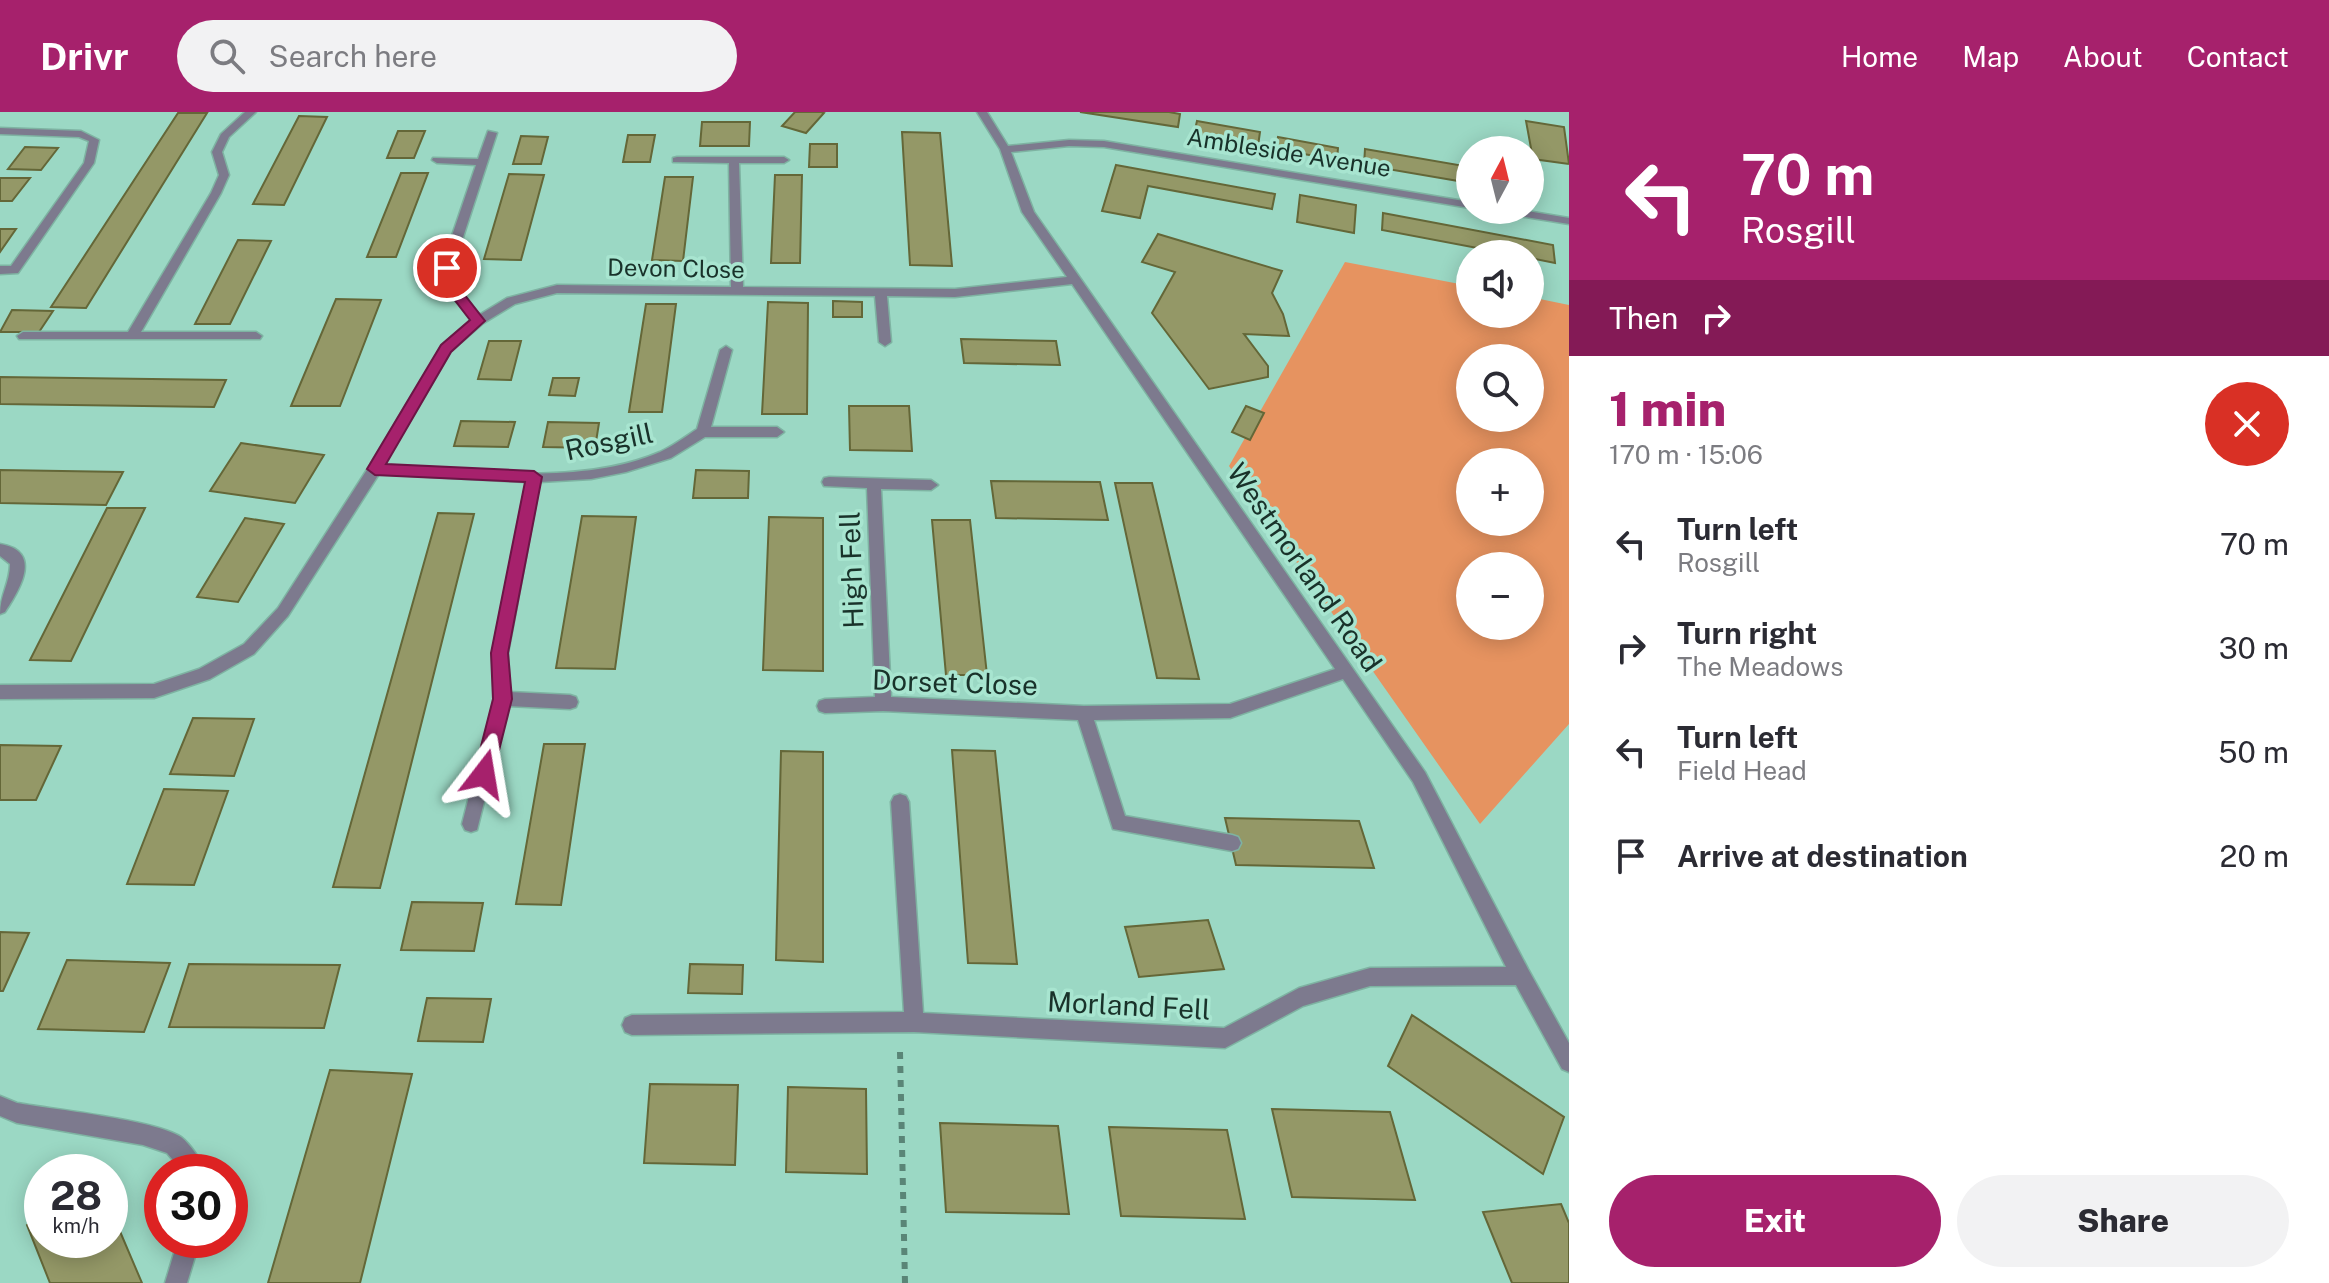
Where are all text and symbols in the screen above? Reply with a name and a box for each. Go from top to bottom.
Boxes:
search box [177,20,737,92]
text: Drivr [40,34,129,79]
icon: search [205,34,249,78]
text: Search here [269,38,437,74]
text: Home [1841,40,1918,73]
text: Map [1962,40,2019,73]
text: About [2063,40,2143,73]
text: Contact [2187,40,2289,73]
street label: Ambleside Avenue [1185,122,1393,182]
north arrow [1456,136,1544,224]
map controls [1456,136,1544,640]
text: 70 m [1741,142,1874,208]
icon: left [1609,144,1713,248]
text: Rosgill [1741,209,1856,251]
pin [413,234,481,302]
button: sound [1456,240,1544,328]
icon: arrive [425,246,469,290]
street label: Devon Close [607,253,745,283]
icon: right [1694,296,1738,340]
text: Then [1609,300,1678,336]
button: search [1456,344,1544,432]
text: 1 min [1609,380,1726,437]
button: close [2205,382,2289,466]
street label: Rosgill [562,416,656,466]
text: 170 m · 15:06 [1609,439,1763,470]
button: + [1456,448,1544,536]
street label: Westmorland Road [1221,456,1389,678]
street label: High Fell [832,511,870,629]
text: Turn left [1677,511,1798,547]
icon: left [1609,522,1653,566]
text: 70 m [2220,526,2289,562]
text: Rosgill [1677,547,1760,578]
button: − [1456,552,1544,640]
text: Turn right [1677,615,1817,651]
icon: right [1609,626,1653,670]
text: 30 m [2219,630,2289,666]
text: The Meadows [1677,651,1843,682]
street label: Dorset Close [871,663,1039,701]
text: Turn left [1677,719,1798,755]
icon: left [1609,730,1653,774]
position arrow [442,732,526,816]
text: 50 m [2218,734,2289,770]
text: Field Head [1677,755,1807,786]
icon: arrive [1609,834,1653,878]
text: Arrive at destination [1677,838,1968,874]
text: 20 m [2220,838,2289,874]
street label: Morland Fell [1046,984,1212,1026]
speed limit sign: 30 [144,1154,248,1258]
text: 28 [50,1172,102,1219]
button: Exit [1609,1175,1941,1267]
button: Share [1957,1175,2289,1267]
text: km/h [52,1214,100,1238]

